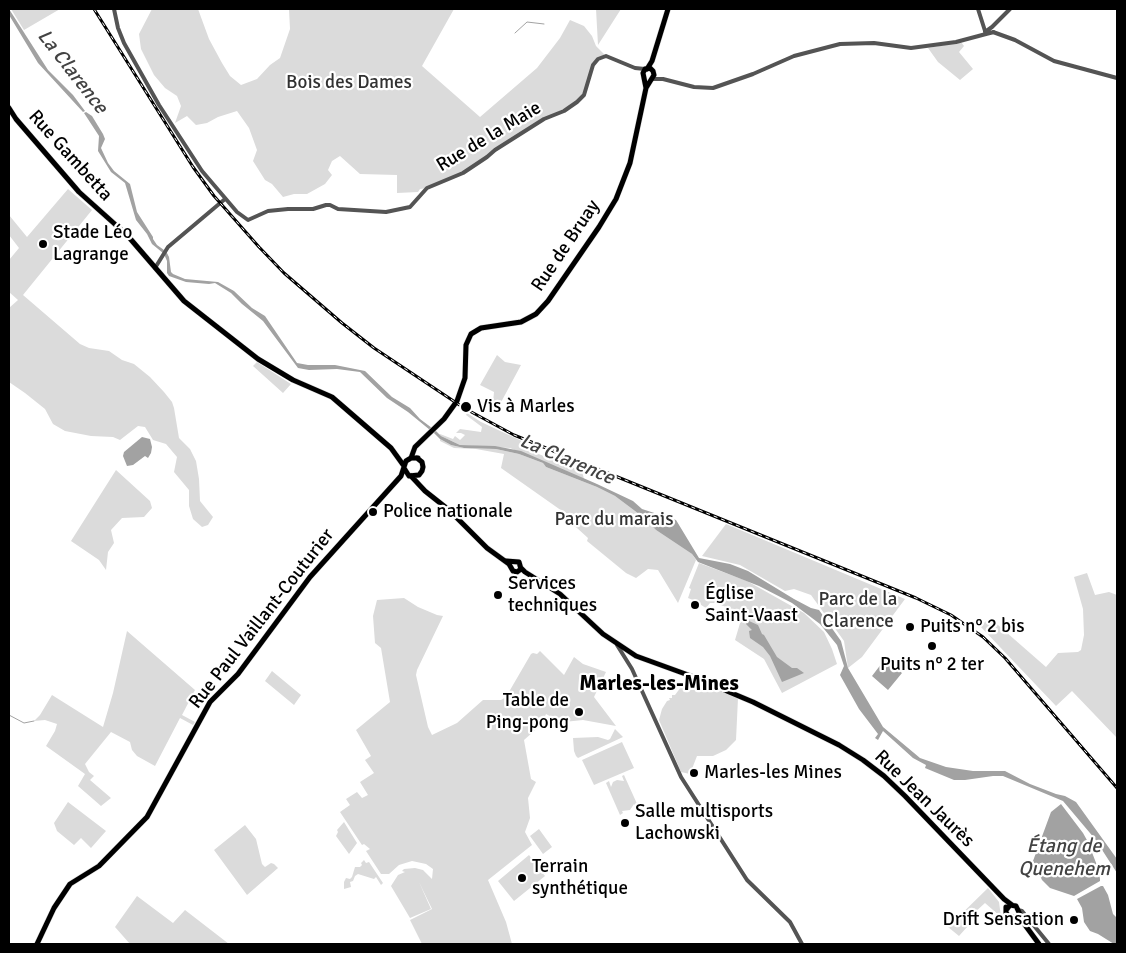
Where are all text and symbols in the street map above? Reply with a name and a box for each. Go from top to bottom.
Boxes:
water label: La Clarence [32,25,112,119]
park label: Bois des Dames [286,72,412,94]
street label: Rue de la Maie [433,97,545,177]
street label: Rue Gambetta [23,106,117,206]
street label: Rue de Bruay [527,196,605,296]
place label: Stade Léo Lagrange [53,222,132,266]
marker: Stade Léo Lagrange [37,238,49,250]
place label: Vis à Marles [477,396,575,418]
marker: Vis à Marles [459,400,473,414]
water label: La Clarence [516,429,618,491]
place label: Police nationale [383,501,513,523]
marker: Police nationale [367,506,379,518]
park label: Parc du marais [554,509,674,531]
street label: Rue Paul Vaillant-Couturier [185,524,339,714]
place label: Services techniques [508,573,597,617]
place label: Église Saint-Vaast [705,583,798,627]
marker: Services techniques [492,589,504,601]
park label: Parc de la Clarence [819,589,897,633]
marker: Église Saint-Vaast [689,599,701,611]
place label: Puits n° 2 bis [920,616,1025,638]
marker: Puits n° 2 bis [904,621,916,633]
marker: Puits n° 2 ter [926,640,938,652]
place label: Puits n° 2 ter [880,654,984,676]
district label: Marles-les-Mines [579,671,739,697]
place label: Table de Ping-pong [486,690,569,734]
marker: Table de Ping-pong [573,706,585,718]
street label: Rue Jean Jaurès [869,746,979,852]
place label: Marles-les Mines [704,762,842,784]
marker: Marles-les Mines [688,767,700,779]
place label: Salle multisports Lachowski [635,801,773,845]
marker: Salle multisports Lachowski [619,817,631,829]
water label: Étang de Quenehem [1018,835,1110,882]
place label: Terrain synthétique [532,856,628,900]
marker: Terrain synthétique [516,872,528,884]
place label: Drift Sensation [942,909,1064,931]
marker: Drift Sensation [1068,914,1080,926]

